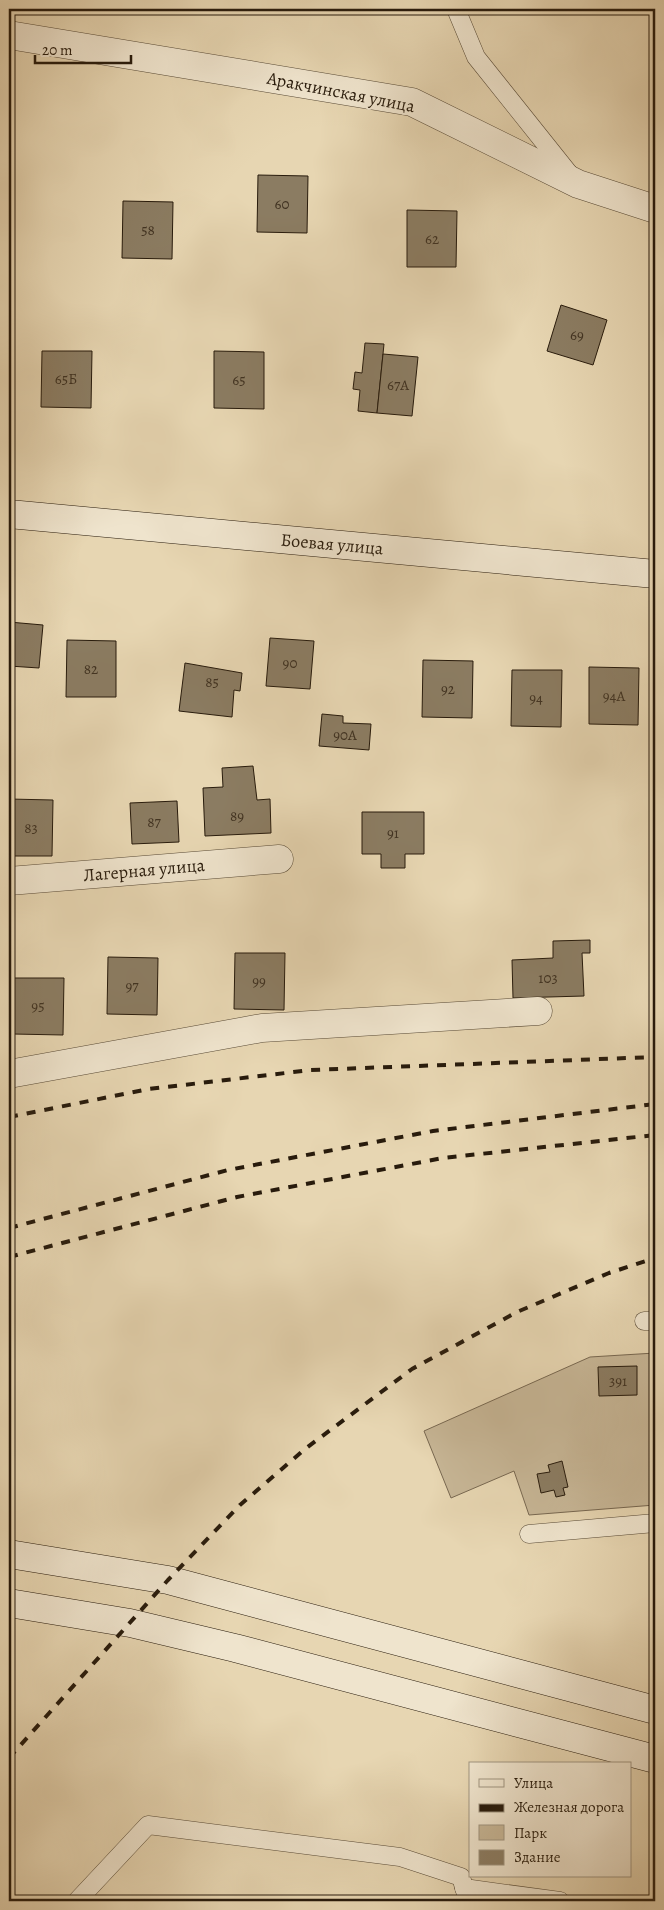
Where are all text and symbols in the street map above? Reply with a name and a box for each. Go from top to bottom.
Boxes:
scale bar [35,32,131,64]
text: 20 m [42,40,73,60]
street label: Аракчинская улица [264,66,418,118]
house number: 60 [275,194,289,214]
house number: 58 [141,220,155,240]
house number: 62 [425,229,439,249]
house number: 69 [570,325,584,345]
house number: 65Б [55,369,77,389]
house number: 65 [232,370,246,390]
house number: 67А [387,375,409,395]
street label: Боевая улица [280,528,385,561]
house number: 90 [283,653,297,673]
house number: 82 [84,659,98,679]
house number: 85 [205,672,219,692]
house number: 92 [441,679,455,699]
house number: 94А [603,686,625,706]
house number: 94 [529,688,543,708]
house number: 90А [333,725,357,745]
house number: 89 [230,806,244,826]
house number: 87 [147,812,161,832]
house number: 83 [24,818,38,838]
house number: 91 [387,823,399,843]
street label: Лагерная улица [82,853,206,887]
house number: 103 [538,968,558,988]
house number: 99 [252,971,266,991]
house number: 97 [125,976,139,996]
house number: 95 [31,996,45,1016]
house number: 391 [609,1371,627,1391]
legend [469,1762,632,1878]
text: Улица [514,1773,553,1793]
text: Железная дорога [514,1797,624,1817]
text: Парк [514,1823,547,1843]
text: Здание [514,1847,561,1867]

